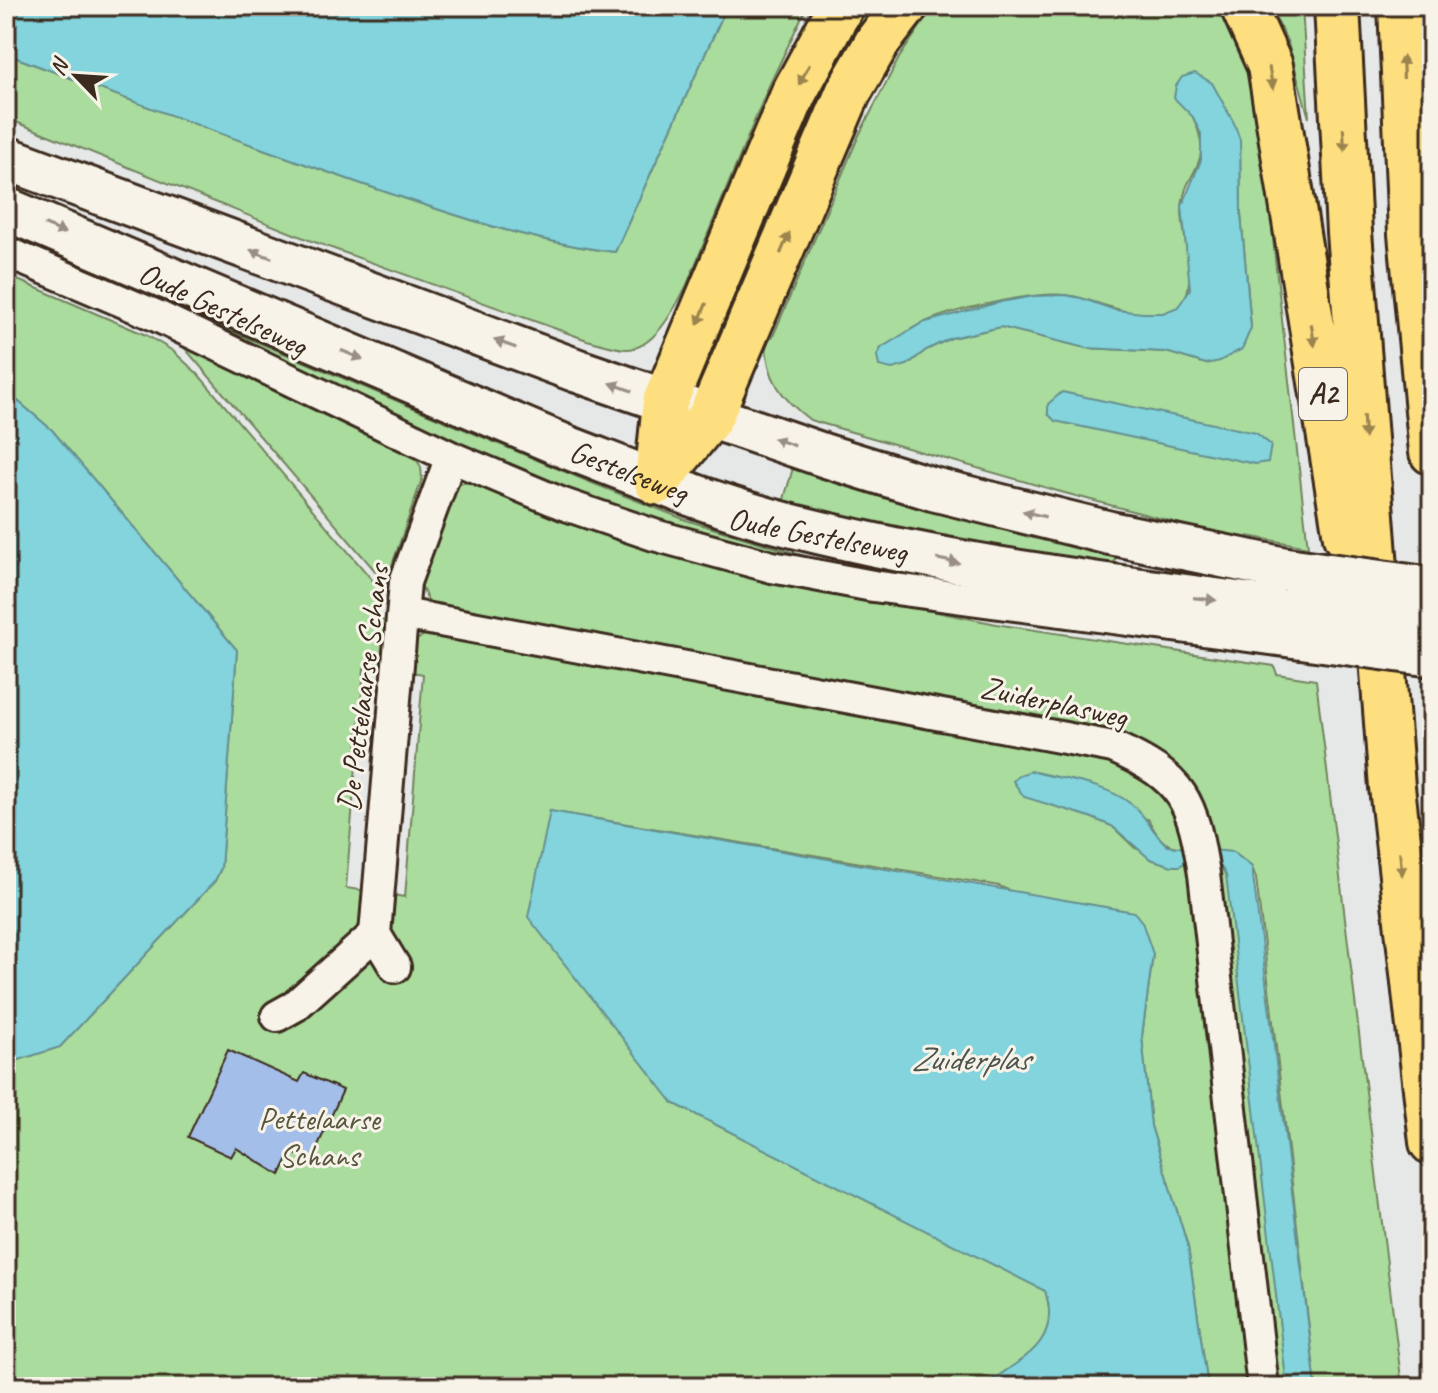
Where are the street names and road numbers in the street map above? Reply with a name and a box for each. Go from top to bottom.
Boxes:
street label: Oude Gestelseweg [132,252,315,367]
road number: A2 [1299,368,1347,420]
street label: Gestelseweg [564,430,695,513]
street label: Oude Gestelseweg [725,498,913,573]
street label: De Pettelaarse Schans [328,559,399,813]
street label: Zuiderplasweg [977,666,1133,738]

